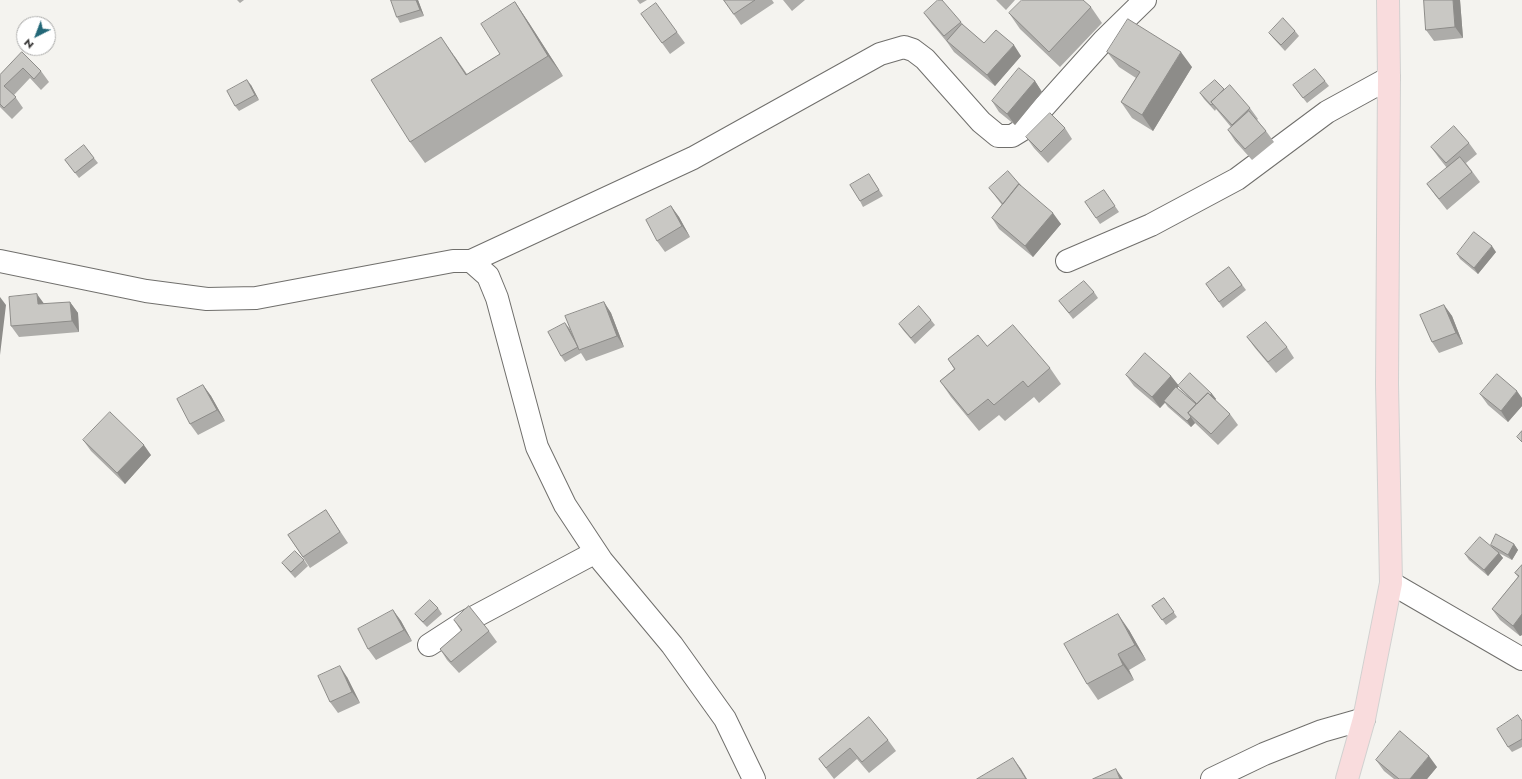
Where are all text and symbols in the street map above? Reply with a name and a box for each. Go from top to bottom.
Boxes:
north arrow [16,16,56,56]
text: N [20,35,37,53]

